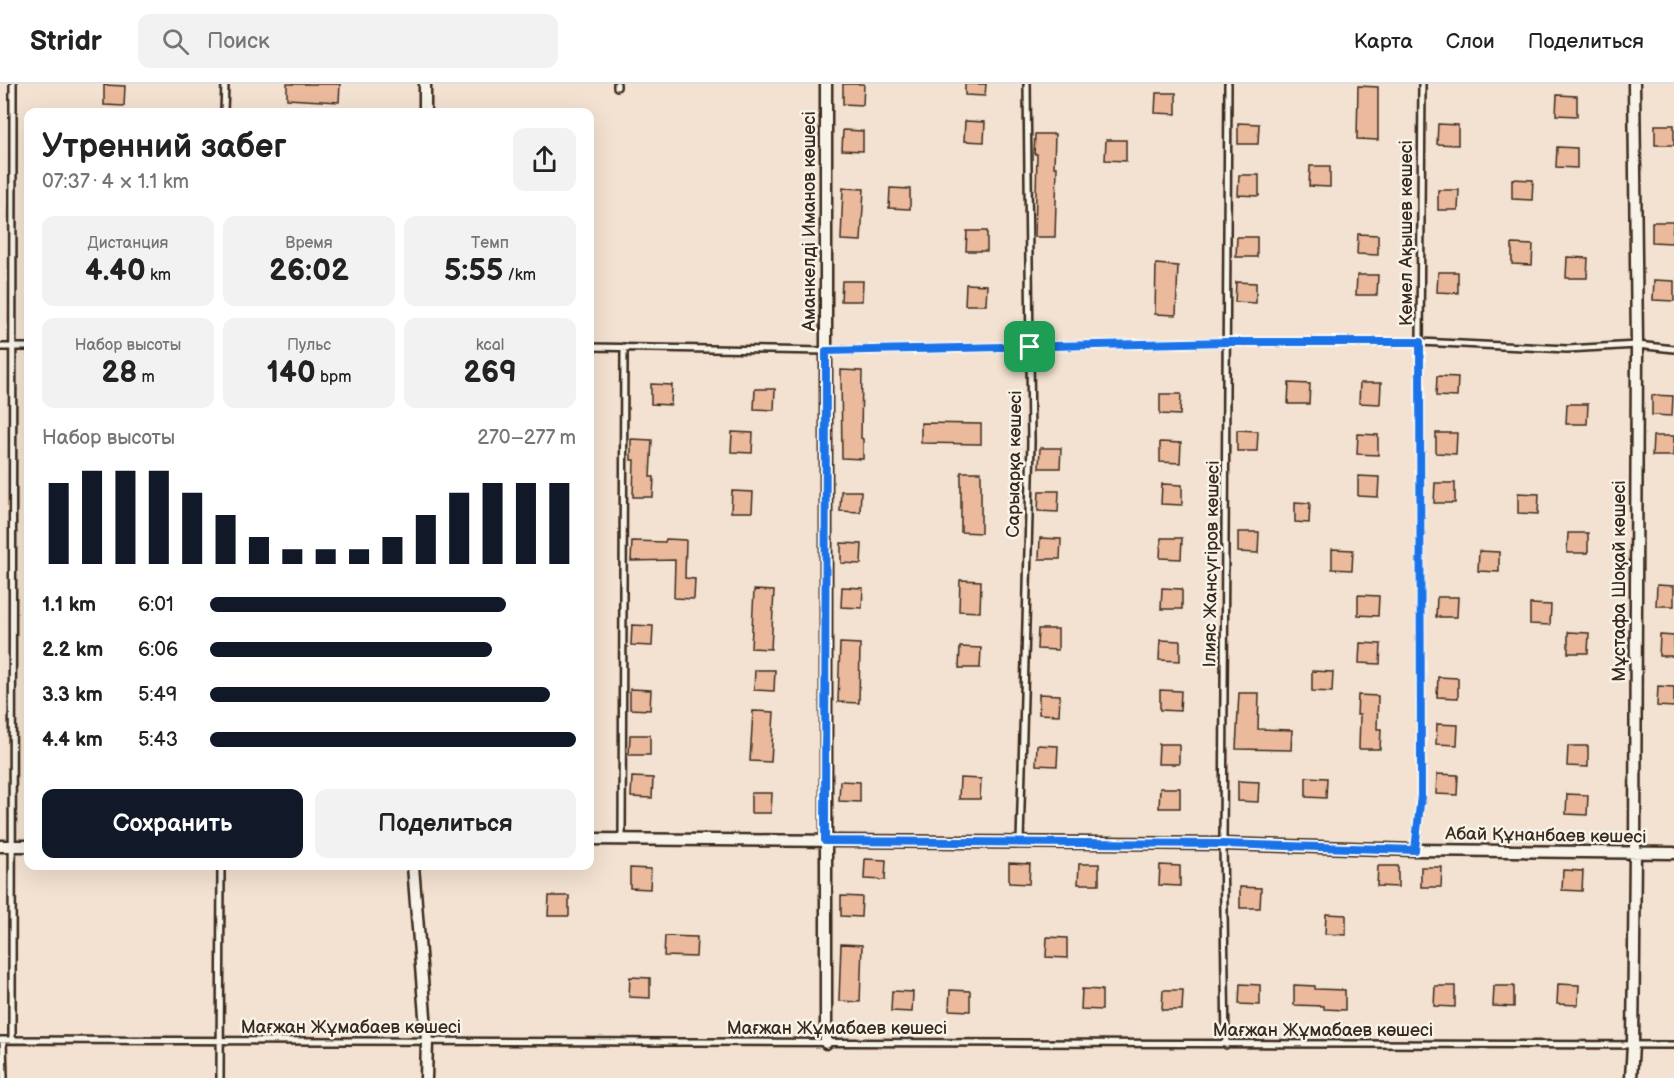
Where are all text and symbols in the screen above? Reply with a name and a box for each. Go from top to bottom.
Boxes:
search box [138,14,558,68]
text: Stridr [30,25,102,58]
icon: search [159,25,192,58]
text: Поиск [207,28,270,55]
text: Карта [1354,29,1413,54]
text: Слои [1446,29,1495,54]
text: Поделиться [1528,29,1644,54]
street label: Аманкелді Иманов көшесі [799,111,820,332]
text: Утренний забег [42,127,287,167]
button: share [513,128,576,191]
street label: Кемел Ақышев көшесі [1396,140,1417,326]
text: 07:37 · 4 × 1.1 km [42,170,189,194]
text: Дистанция [88,234,168,253]
text: Время [285,234,333,253]
text: Темп [471,234,509,253]
text: 4.40 [85,253,146,289]
text: 26:02 [269,253,349,289]
text: 5:55 [444,253,503,289]
text: km [146,266,171,285]
text: /km [503,266,536,285]
pin [1004,321,1055,372]
icon: arrive [1013,330,1046,363]
text: Набор высоты [75,336,181,355]
text: Пульс [287,336,331,355]
text: kcal [476,336,504,355]
text: 28 [101,355,137,391]
text: 140 [267,355,316,391]
text: 269 [463,355,517,391]
text: m [137,368,155,387]
text: bpm [316,368,351,387]
street label: Сарыарқа көшесі [1003,390,1026,538]
text: Набор высоты [42,426,175,450]
text: 270–277 m [477,426,576,450]
street label: Ілияс Жансүгіров көшесі [1199,460,1224,668]
street label: Мұстафа Шоқай көшесі [1609,480,1630,682]
text: 1.1 km [42,593,96,617]
text: 6:01 [138,593,174,617]
text: 2.2 km [42,638,103,662]
text: 6:06 [138,638,178,662]
text: 3.3 km [42,683,103,707]
text: 5:49 [138,683,177,707]
text: 4.4 km [42,728,103,752]
text: 5:43 [138,728,178,752]
button: Сохранить [42,789,303,858]
button: Поделиться [315,789,576,858]
street label: Абай Құнанбаев көшесі [1444,823,1647,848]
street label: Мағжан Жұмабаев көшесі [241,1017,461,1038]
street label: Мағжан Жұмабаев көшесі [727,1018,947,1039]
street label: Мағжан Жұмабаев көшесі [1213,1020,1433,1041]

